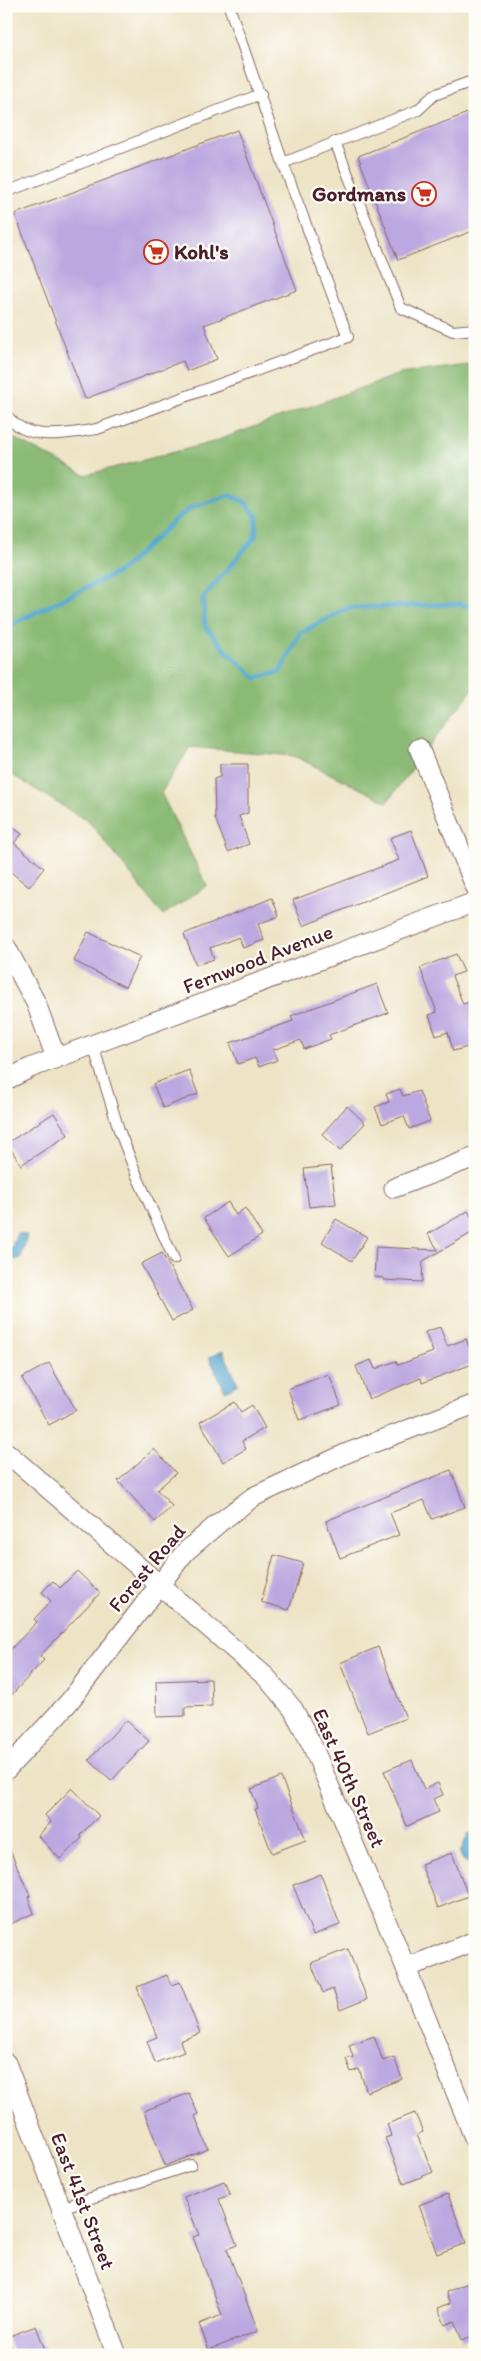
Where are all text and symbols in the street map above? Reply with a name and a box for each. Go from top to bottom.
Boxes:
place label: Gordmans [312,181,406,206]
supermarket icon: Gordmans [411,181,437,207]
supermarket icon: Kohl's [143,239,169,265]
place label: Kohl's [174,239,229,264]
street label: Fernwood Avenue [179,919,336,999]
street label: Forest Road [103,1518,191,1617]
street label: East 40th Street [308,1704,391,1851]
street label: East 41st Street [46,2129,121,2273]

